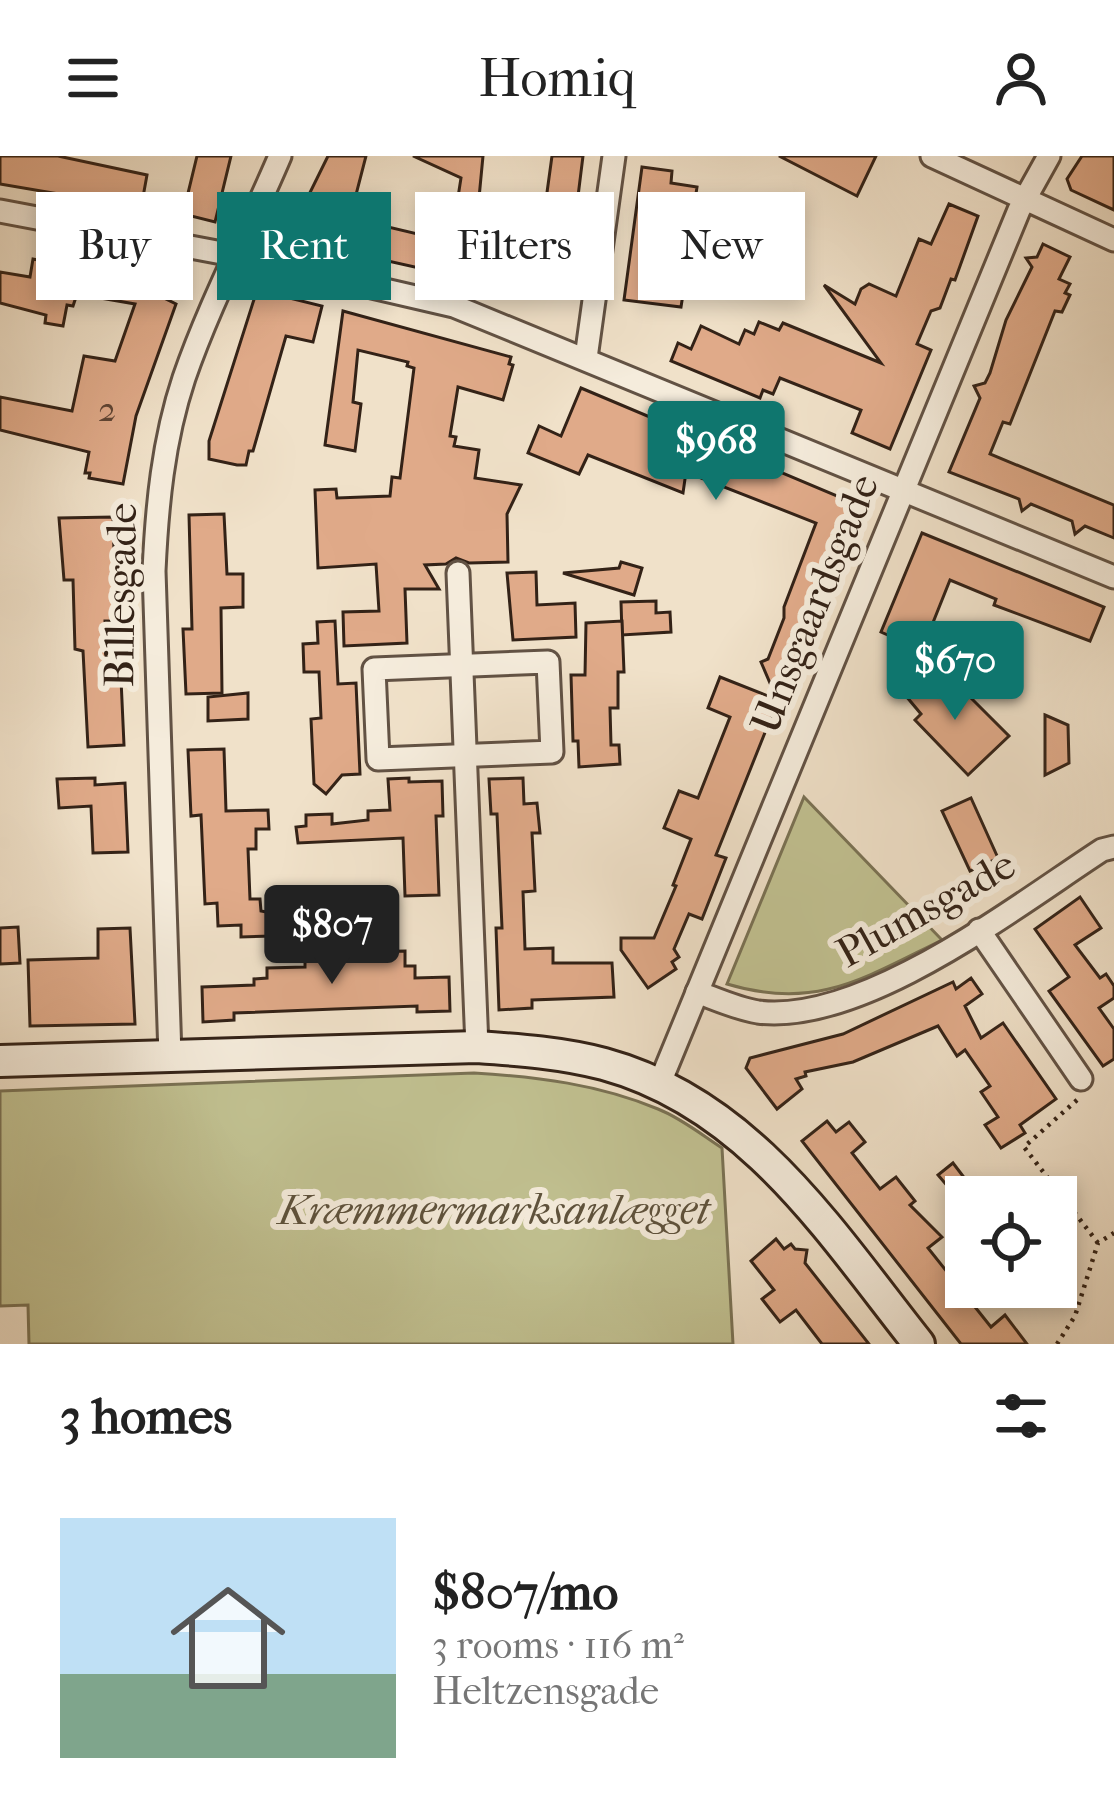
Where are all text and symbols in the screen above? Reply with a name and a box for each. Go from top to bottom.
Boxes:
icon: menu [60,45,126,111]
icon: person [988,45,1054,111]
text: Homiq [478,47,636,110]
chip: Buy [36,192,193,300]
chip: Rent [217,192,391,300]
chip: Filters [415,192,614,300]
chip: New [638,192,805,300]
house number: 2 [98,388,116,430]
pin: $968 [645,401,787,503]
text: $968 [675,417,757,463]
street label: Unsgaardsgade [741,467,889,741]
street label: Billesgade [95,502,147,688]
pin: $670 [884,621,1026,723]
text: $670 [914,637,996,683]
street label: Plumsgade [828,840,1024,978]
pin: $807 [261,885,403,987]
text: $807 [291,901,373,947]
map controls [945,1176,1077,1308]
button: locate [945,1176,1077,1308]
park label: Kræmmermarksanlægget [275,1186,712,1235]
icon: filters [988,1383,1054,1449]
text: 3 homes [60,1386,232,1446]
text: $807/mo [432,1562,618,1622]
icon: home [156,1566,300,1710]
text: 3 rooms · 116 m² [432,1622,684,1668]
text: Heltzensgade [432,1668,659,1714]

